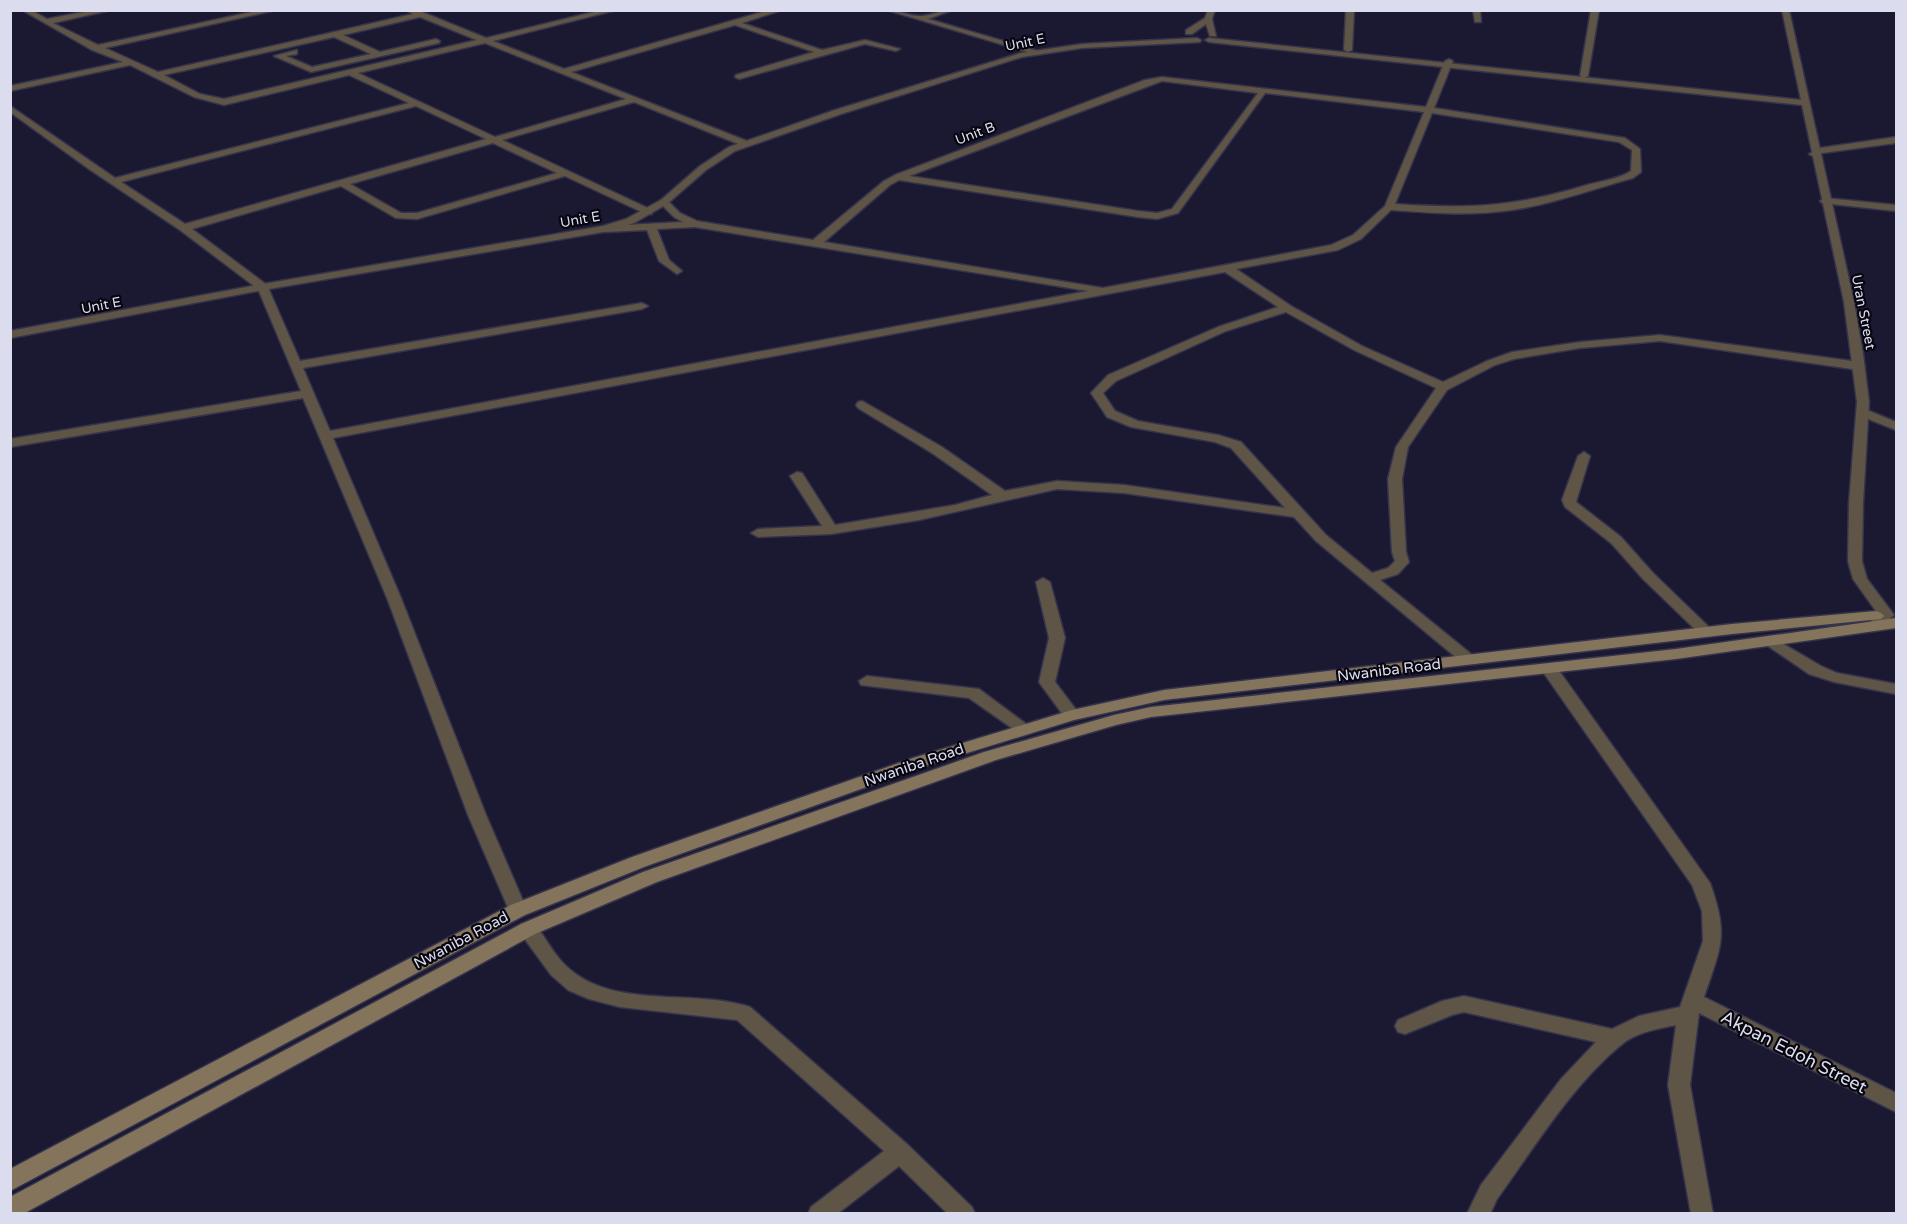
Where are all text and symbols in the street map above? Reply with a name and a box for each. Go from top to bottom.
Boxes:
street label: Unit E [1004,30,1047,55]
street label: Unit B [953,118,997,149]
street label: Unit E [559,208,601,231]
street label: Uran Street [1848,273,1879,352]
street label: Unit E [80,293,123,318]
street label: Nwaniba Road [1336,655,1442,685]
street label: Nwaniba Road [862,739,966,791]
street label: Nwaniba Road [411,908,511,972]
street label: Akpan Edoh Street [1717,1006,1871,1098]

